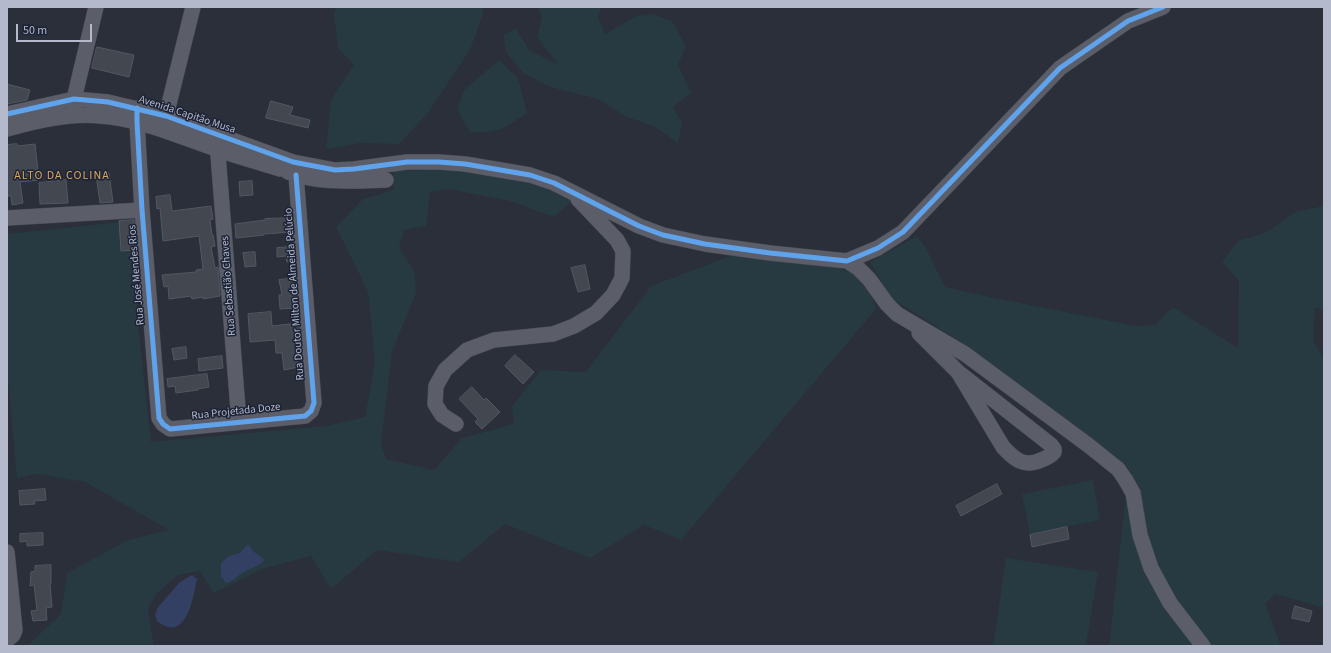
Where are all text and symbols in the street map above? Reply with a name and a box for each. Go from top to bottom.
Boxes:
scale bar [18,16,94,42]
text: 50 m [23,22,47,39]
street label: Avenida Capitão Musa [137,93,237,137]
district label: ALTO DA COLINA [14,169,110,183]
street label: Rua Doutor Milton de Almeida Pelúcio [282,207,308,381]
street label: Rua José Mendes Rios [126,224,148,326]
street label: Rua Sebastião Chaves [219,236,239,336]
street label: Rua Projetada Doze [191,401,281,423]

